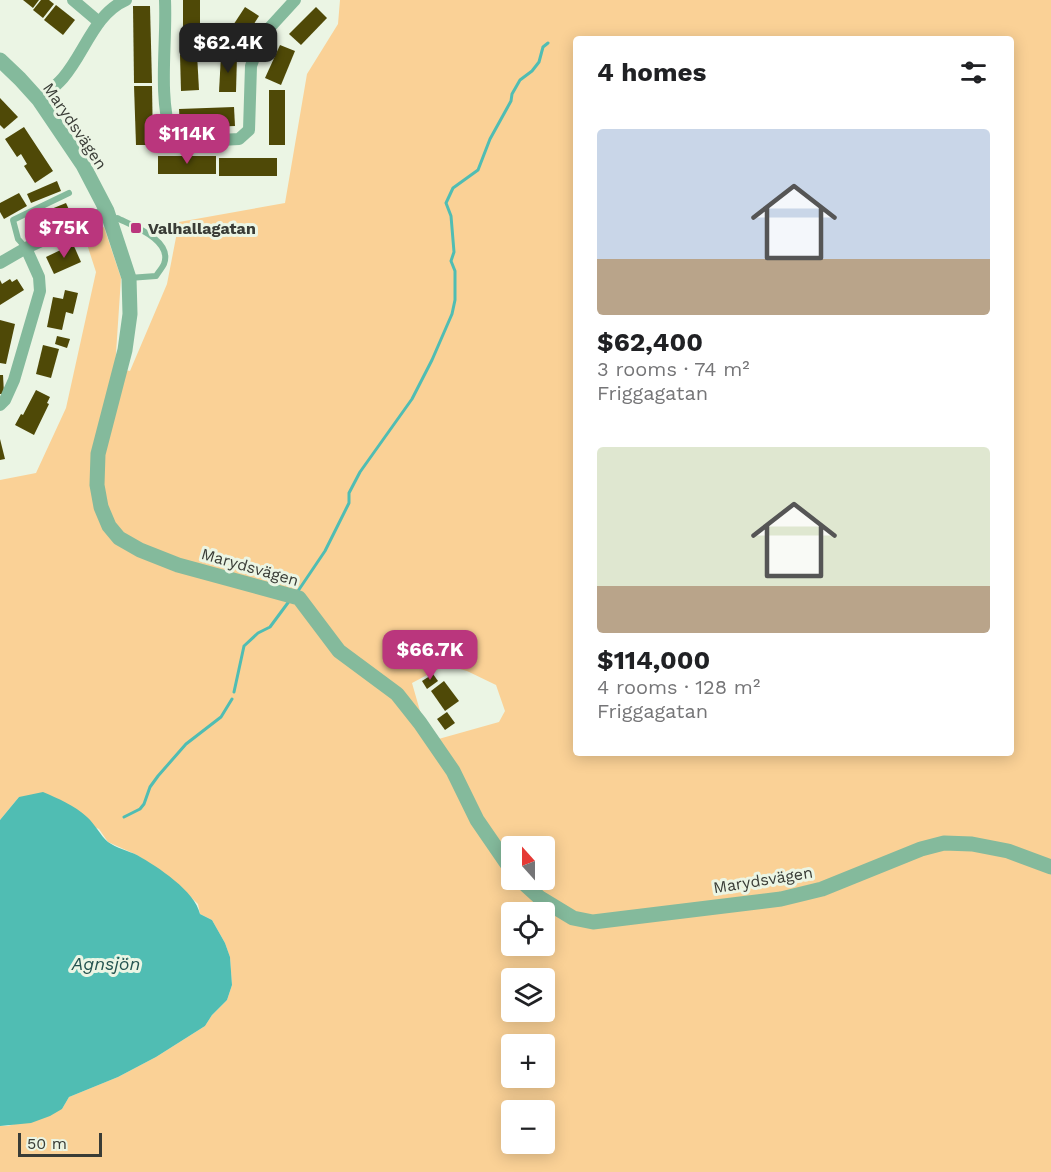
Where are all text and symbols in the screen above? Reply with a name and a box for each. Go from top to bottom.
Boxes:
pin: $62.4K [179,23,277,74]
text: $62.4K [193,30,263,54]
icon: filters [957,56,990,89]
text: 4 homes [597,57,706,87]
street label: Marydsvägen [39,79,111,173]
pin: $114K [145,114,229,165]
text: $114K [159,121,215,145]
icon: home [740,168,848,276]
pin: $75K [28,208,100,259]
text: $75K [39,215,89,239]
place label: Valhallagatan [148,219,256,238]
marker: Valhallagatan [129,221,143,235]
text: $62,400 [597,327,703,357]
text: 3 rooms · 74 m² [597,357,750,381]
text: Friggagatan [597,381,708,405]
icon: home [740,486,848,594]
street label: Marydsvägen [199,544,301,590]
pin: $66.7K [381,630,479,681]
text: $66.7K [396,637,464,661]
text: $114,000 [597,645,710,675]
text: 4 rooms · 128 m² [597,675,760,699]
text: Friggagatan [597,699,708,723]
north arrow [501,836,555,890]
map controls [501,836,555,1154]
street label: Marydsvägen [712,863,814,897]
button: locate [501,902,555,956]
water label: Agnsjön [71,953,140,974]
button: layers [501,968,555,1022]
button: + [501,1034,555,1088]
button: − [501,1100,555,1154]
scale bar [18,1130,102,1158]
text: 50 m [27,1134,67,1153]

